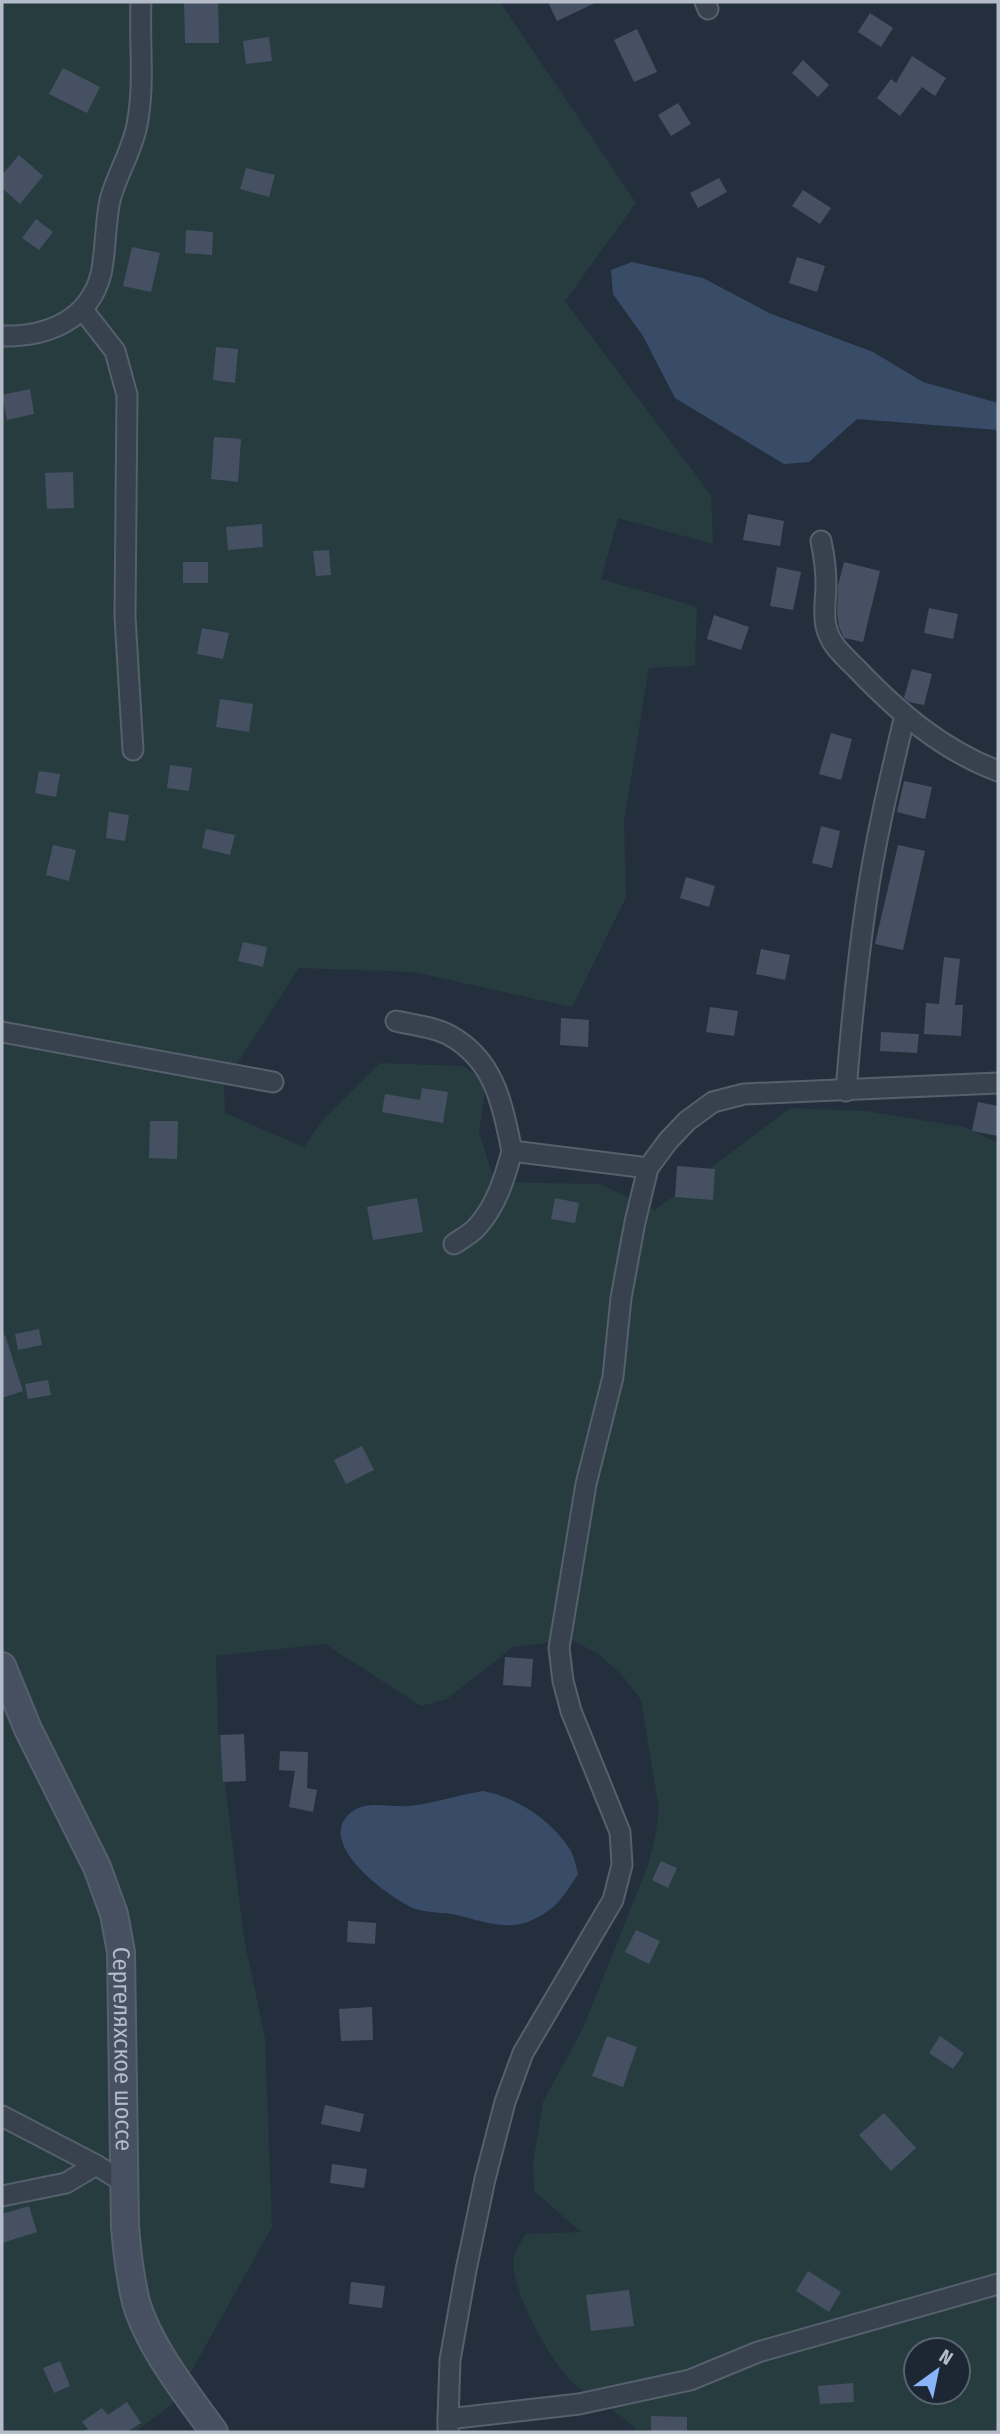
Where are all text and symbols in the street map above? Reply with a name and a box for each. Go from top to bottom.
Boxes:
street label: Сергеляхское шоссе [107,1947,138,2151]
north arrow [902,2336,972,2406]
text: N [935,2344,957,2370]

